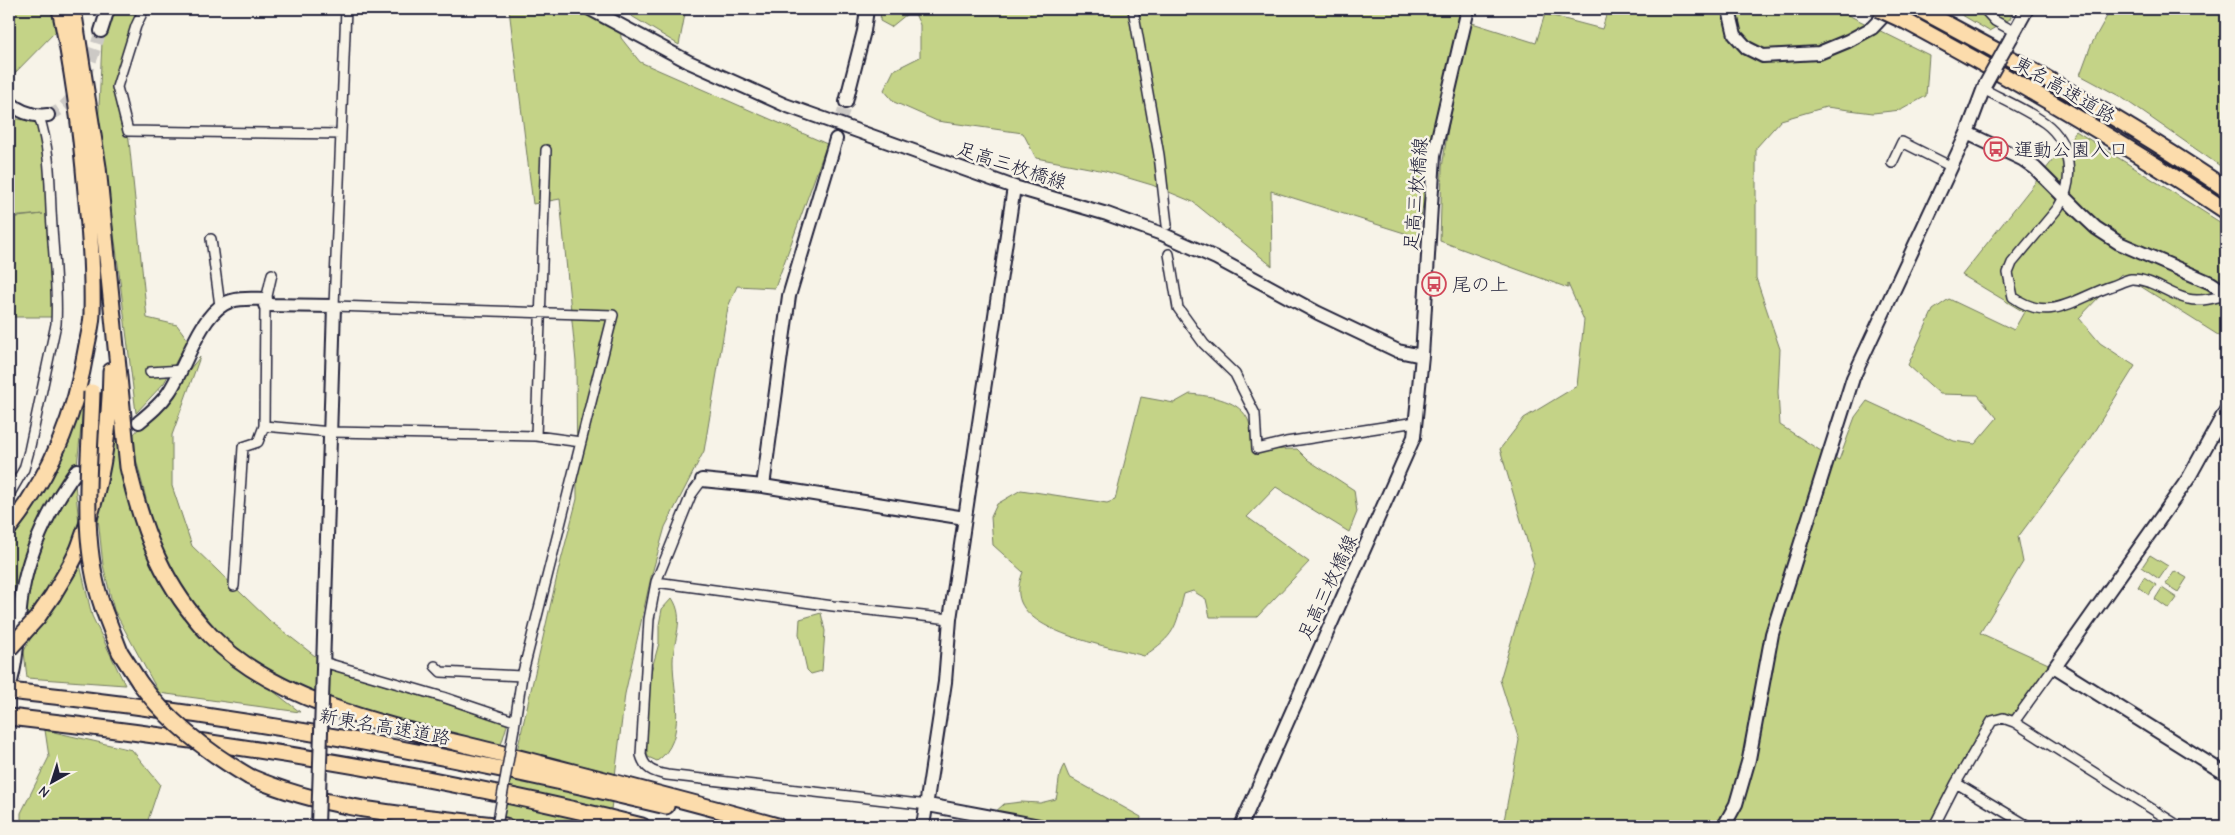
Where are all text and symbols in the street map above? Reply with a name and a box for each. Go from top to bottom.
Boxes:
street label: 東名高速道路 [2010,52,2119,128]
street label: 足高三枚橋線 [1400,136,1432,252]
bus stop icon: 運動公園入口 [1983,136,2009,162]
street label: 足高三枚橋線 [954,138,1069,194]
place label: 運動公園入口 [2014,139,2128,161]
bus stop icon: 尾の上 [1421,271,1447,297]
place label: 尾の上 [1452,274,1509,296]
street label: 足高三枚橋線 [1294,531,1362,644]
street label: 新東名高速道路 [317,705,452,749]
north arrow [28,758,78,808]
text: N [35,782,53,801]

